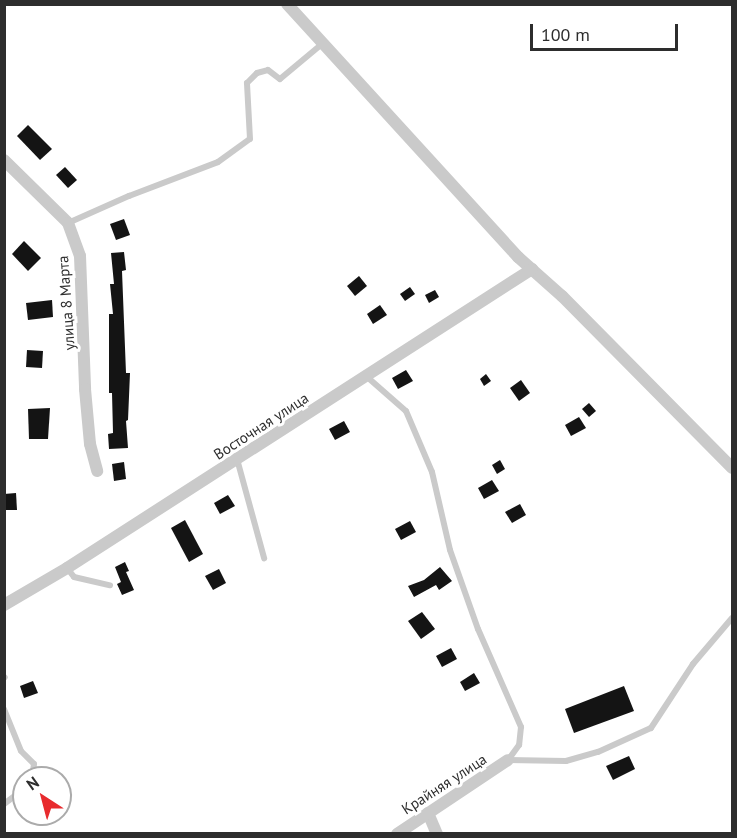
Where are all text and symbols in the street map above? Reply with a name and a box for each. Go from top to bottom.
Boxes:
scale bar [533,12,682,50]
text: 100 m [541,23,590,46]
street label: улица 8 Марта [54,255,78,351]
street label: Восточная улица [210,389,312,463]
street label: Крайняя улица [398,750,490,818]
north arrow [12,766,72,826]
text: N [22,772,43,794]

